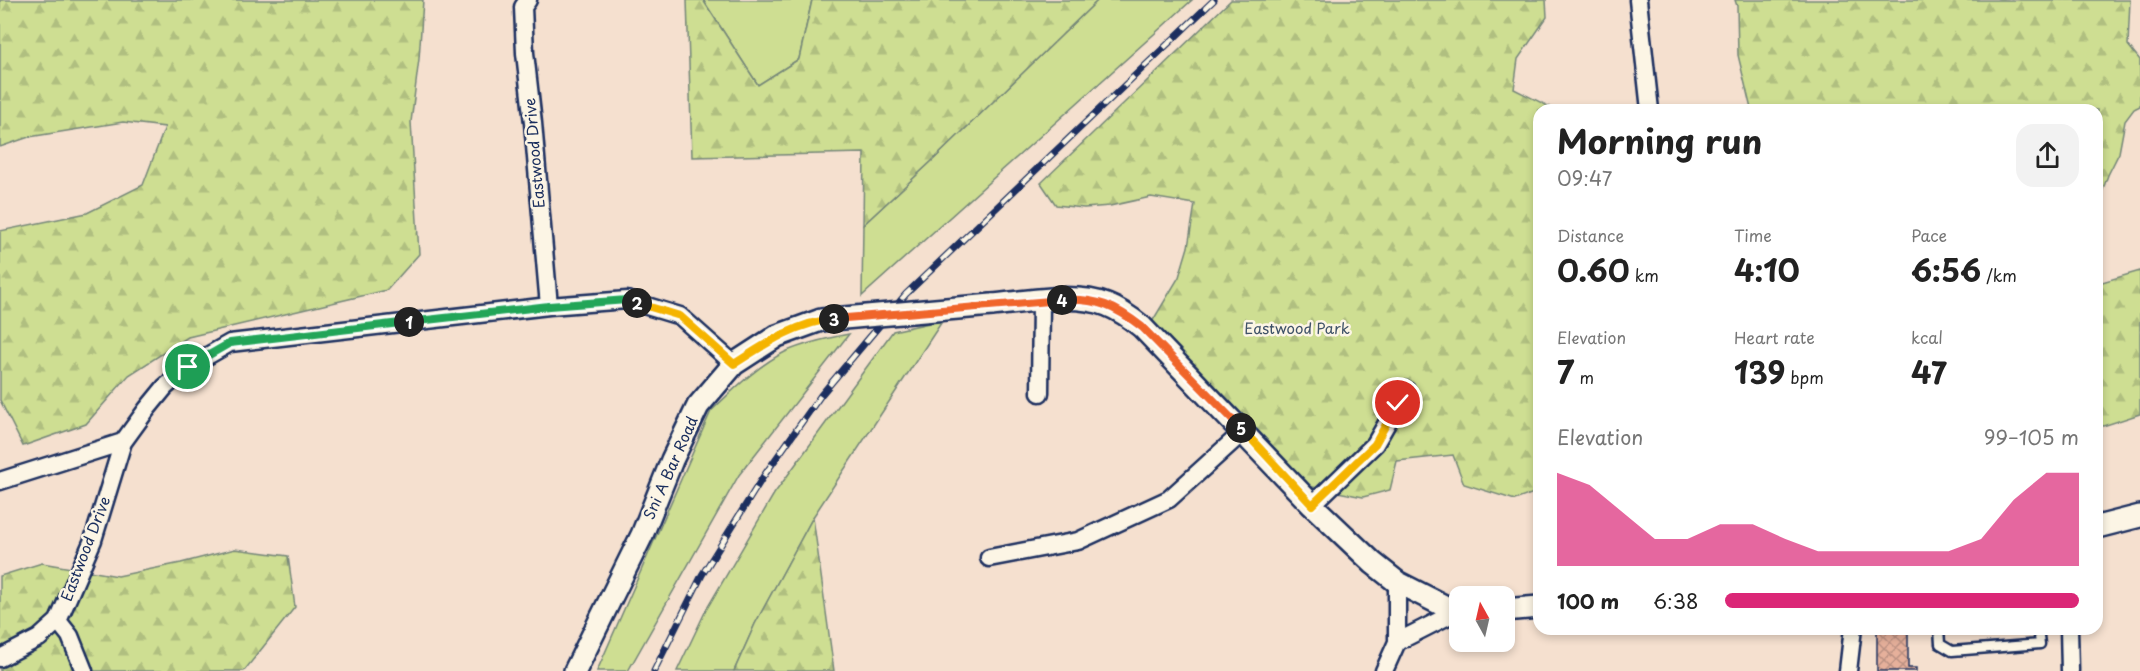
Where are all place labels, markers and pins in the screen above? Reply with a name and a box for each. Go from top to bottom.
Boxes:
pin: 4 [1047,285,1077,315]
pin: 2 [622,288,652,318]
pin: 3 [819,304,849,334]
pin: 1 [394,307,424,337]
pin [162,341,213,392]
pin [1372,377,1423,428]
pin: 5 [1226,413,1256,443]

